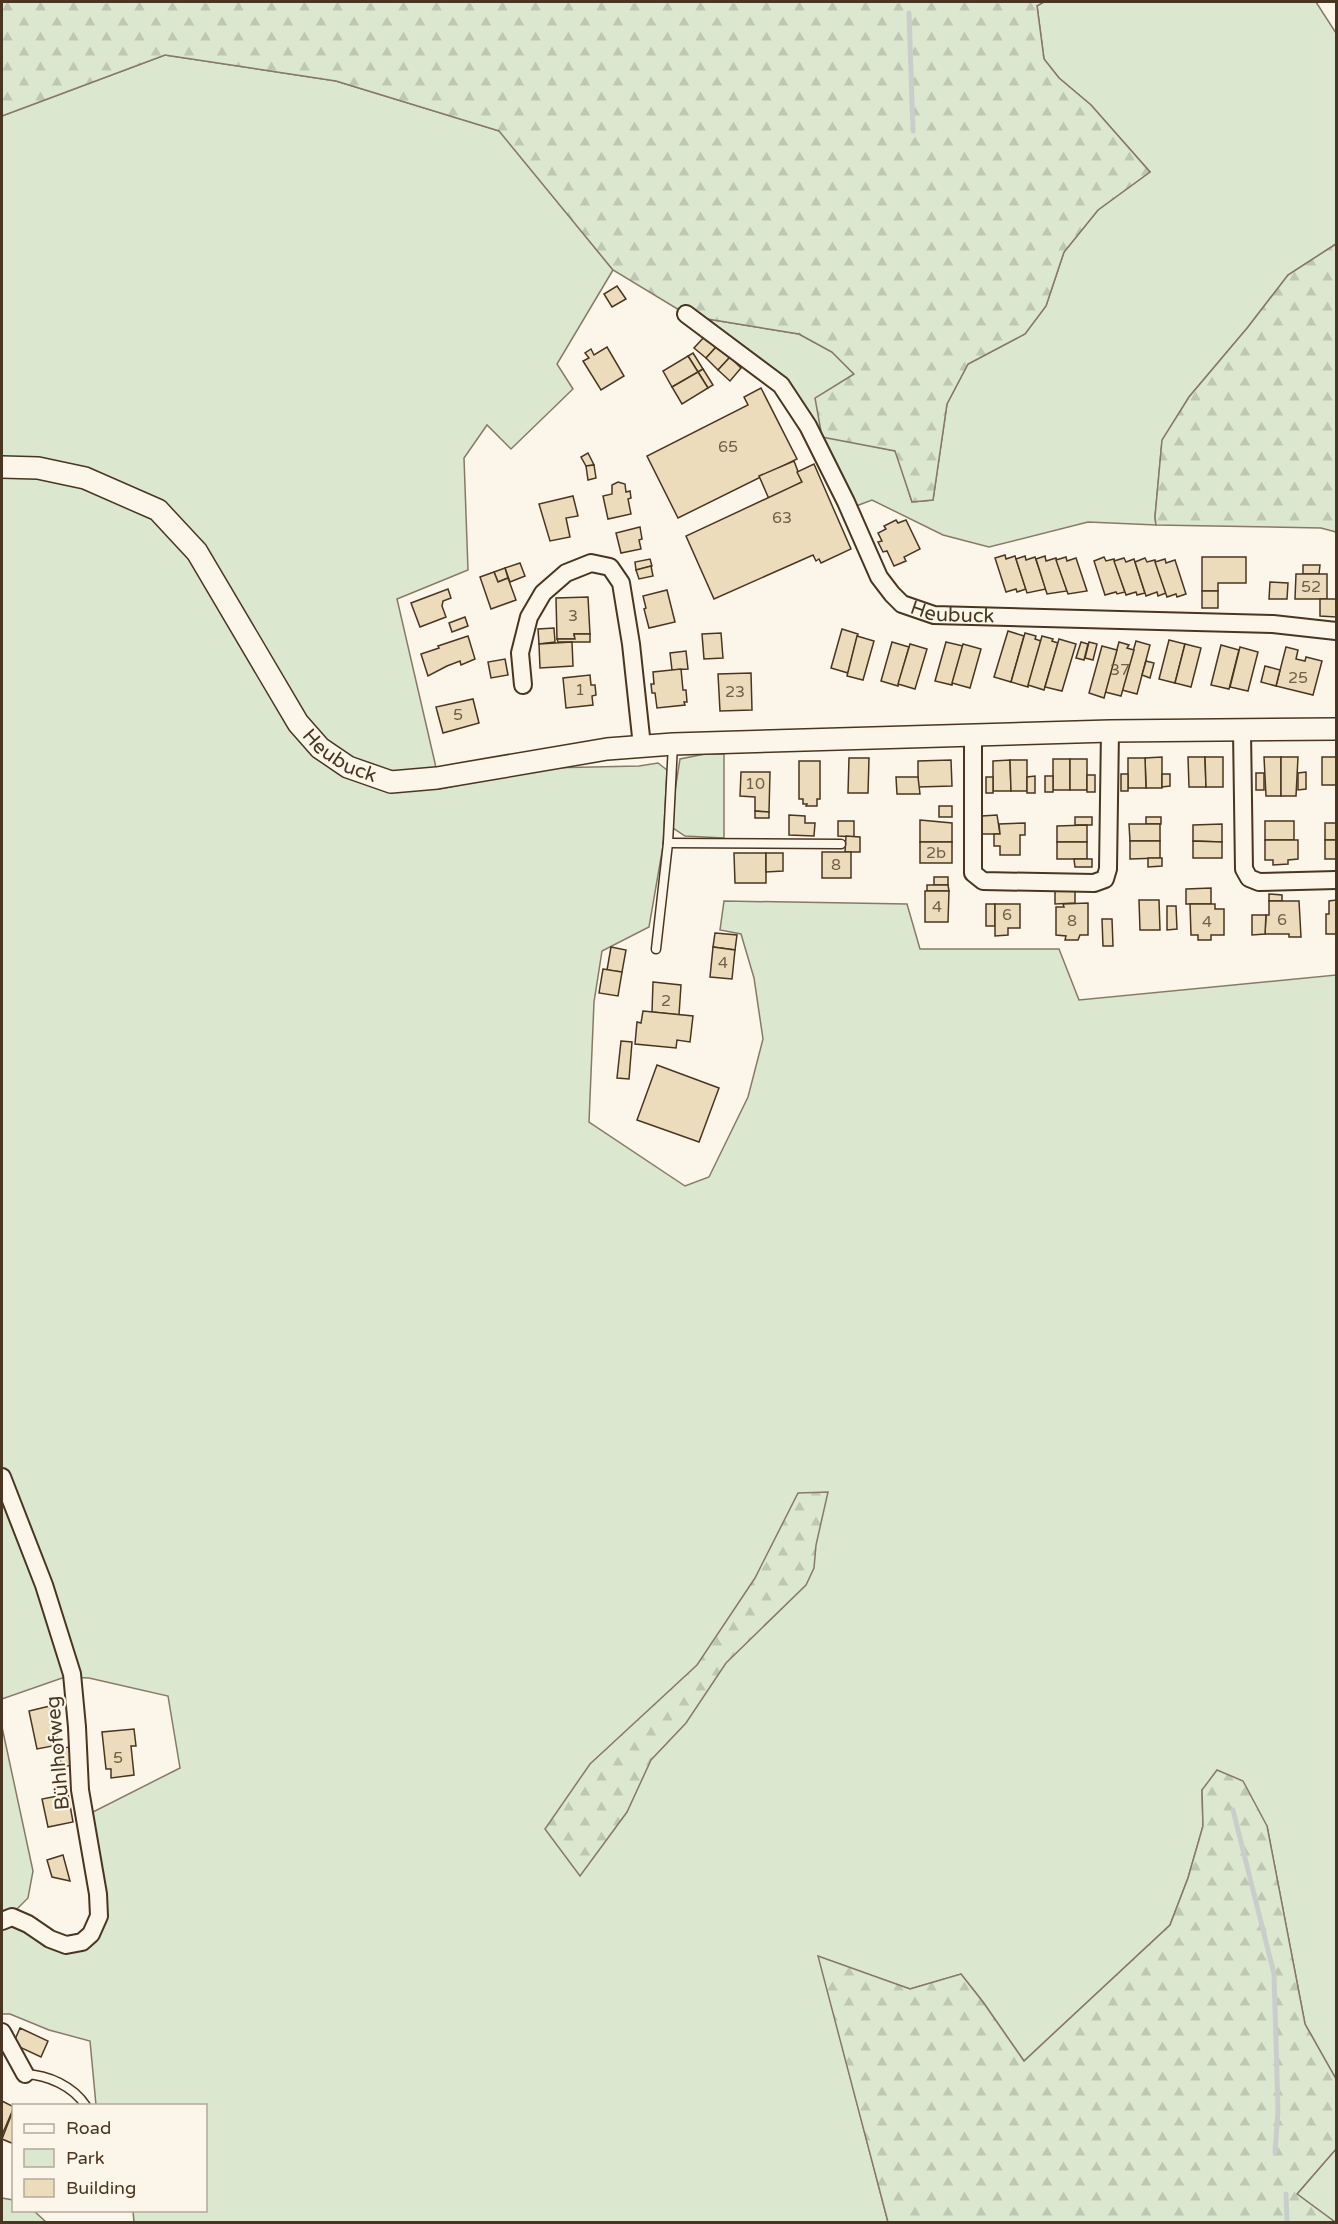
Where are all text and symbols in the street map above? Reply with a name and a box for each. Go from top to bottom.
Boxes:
house number: 65 [718,437,738,457]
house number: 63 [772,508,792,528]
house number: 52 [1301,577,1321,597]
street label: Heubuck [907,596,995,629]
house number: 3 [568,606,578,626]
house number: 37 [1110,660,1130,680]
house number: 25 [1288,668,1308,688]
house number: 1 [575,680,585,700]
house number: 23 [725,682,745,702]
house number: 5 [453,705,463,725]
street label: Heubuck [297,724,380,788]
house number: 10 [745,774,765,794]
house number: 2b [926,843,946,863]
house number: 8 [831,855,841,875]
house number: 4 [932,897,942,917]
house number: 6 [1002,905,1012,925]
house number: 6 [1277,910,1287,930]
house number: 8 [1067,911,1077,931]
house number: 4 [1202,912,1212,932]
house number: 4 [718,953,728,973]
house number: 2 [661,991,671,1011]
street label: Bühlhofweg [41,1695,75,1811]
house number: 5 [113,1748,123,1768]
legend [12,2104,207,2212]
text: Road [66,2117,111,2139]
text: Park [66,2147,105,2169]
text: Building [66,2177,136,2199]

